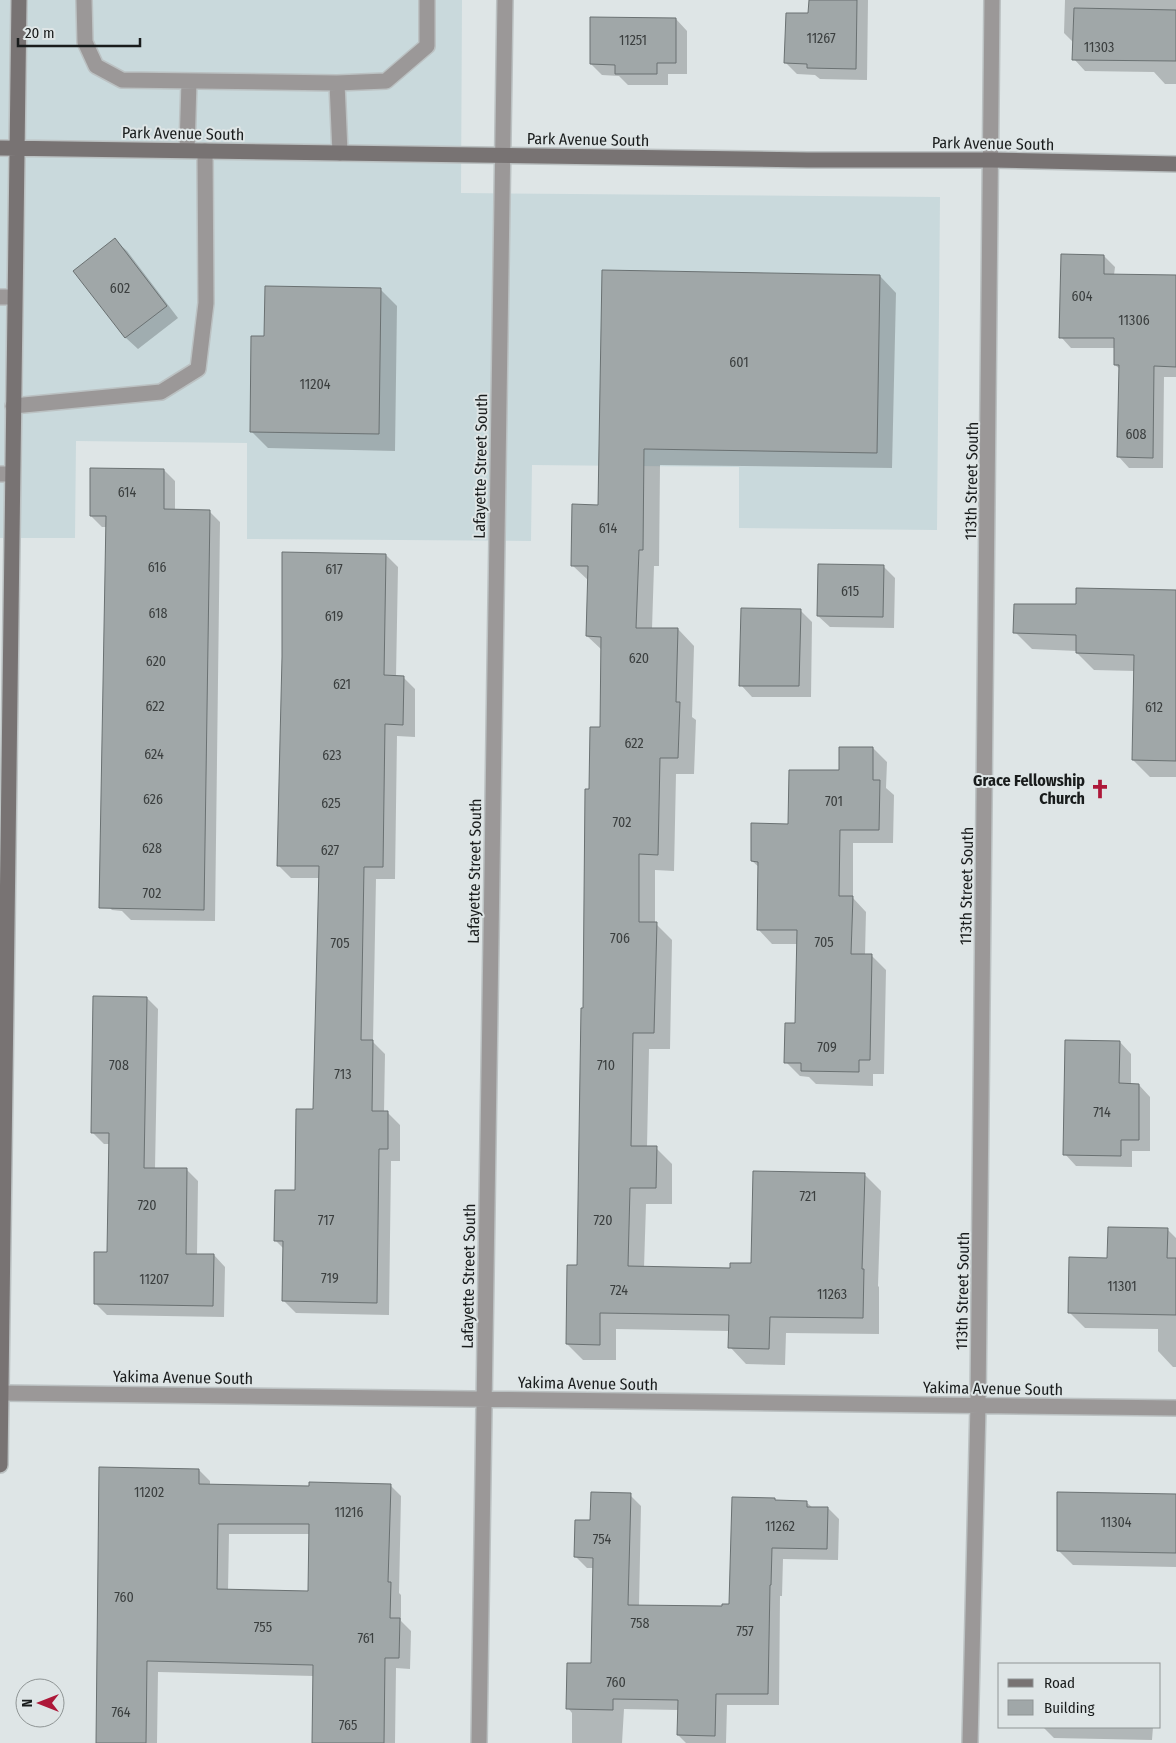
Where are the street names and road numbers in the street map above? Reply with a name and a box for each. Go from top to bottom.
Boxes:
street label: Park Avenue South [122,123,244,144]
street label: Park Avenue South [527,129,649,150]
street label: Park Avenue South [932,133,1054,154]
street label: Lafayette Street South [470,393,491,539]
street label: 113th Street South [961,422,982,540]
street label: Lafayette Street South [464,798,485,944]
street label: 113th Street South [956,827,977,945]
street label: Lafayette Street South [458,1203,479,1349]
street label: 113th Street South [952,1232,973,1350]
street label: Yakima Avenue South [113,1367,253,1388]
street label: Yakima Avenue South [518,1373,658,1394]
street label: Yakima Avenue South [923,1378,1063,1399]

